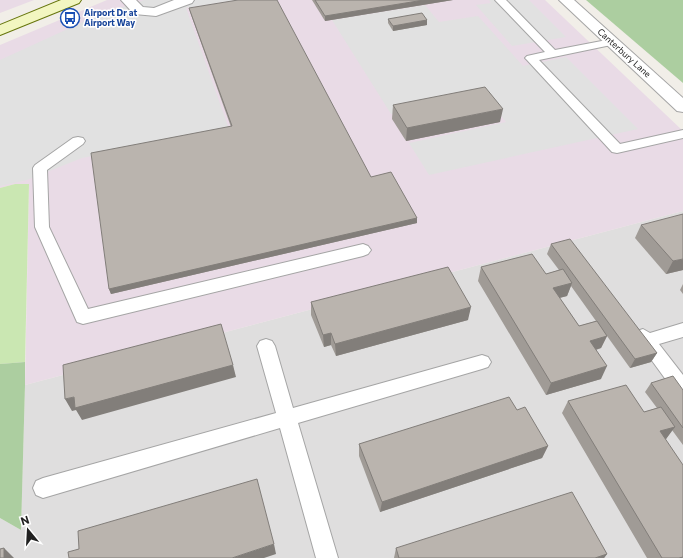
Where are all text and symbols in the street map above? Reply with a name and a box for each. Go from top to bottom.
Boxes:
bus stop icon: Airport Dr at Airport Way [59,7,81,29]
place label: Airport Dr at Airport Way [84,7,137,28]
street label: Canterbury Lane [595,26,653,80]
north arrow [8,510,48,550]
text: N [19,513,31,527]

